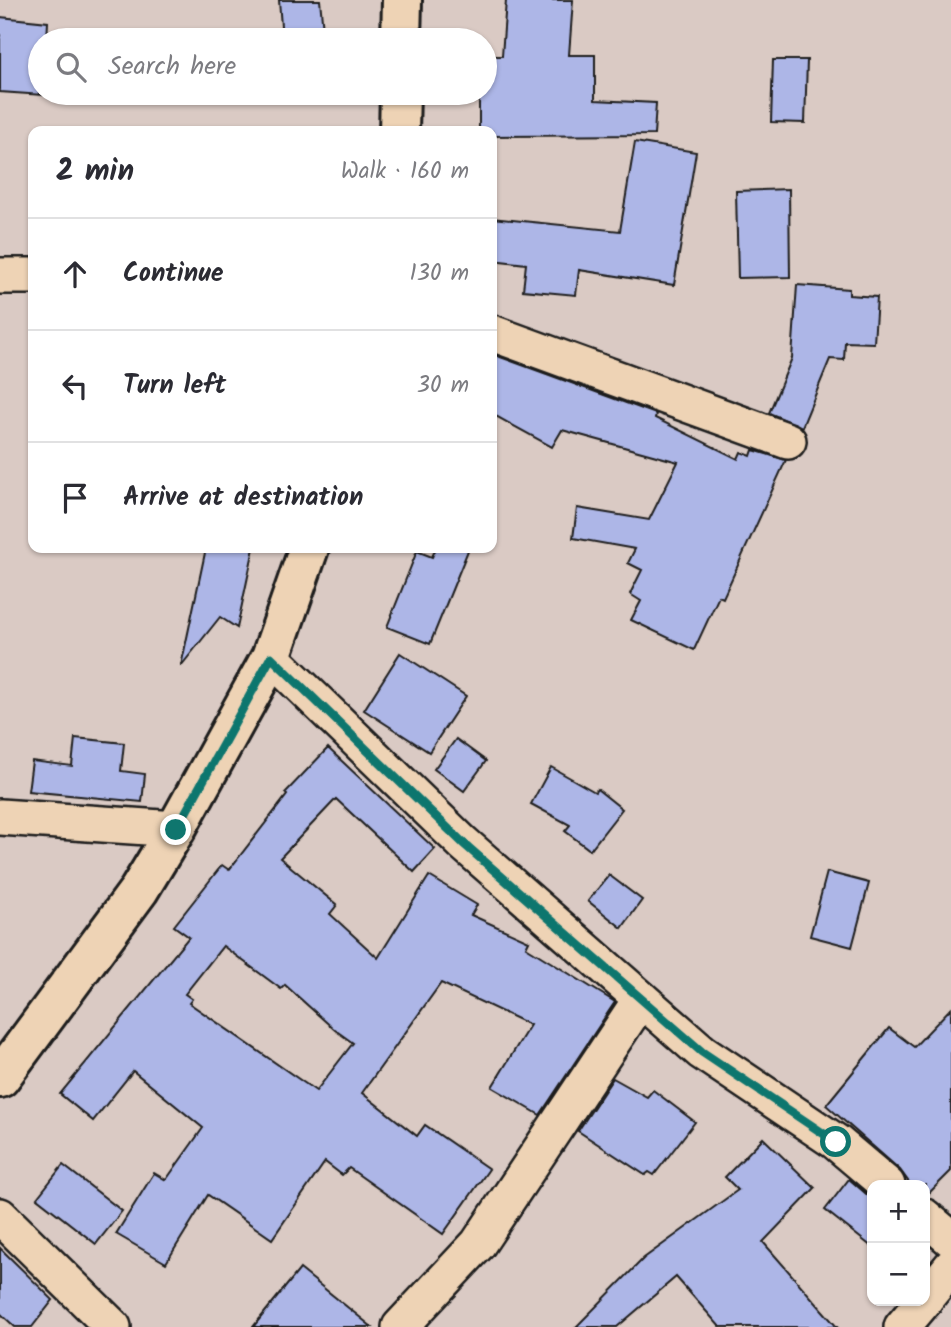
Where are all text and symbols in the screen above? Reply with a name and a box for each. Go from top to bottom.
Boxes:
search box [28,28,497,105]
text: Search here [108,46,236,88]
icon: search [52,48,90,86]
text: 2 min [56,148,134,196]
text: Walk · 160 m [341,154,469,190]
text: Continue [123,253,224,295]
icon: ahead [56,255,94,293]
text: 130 m [410,256,469,292]
text: Turn left [123,365,226,407]
icon: left [56,367,94,405]
text: 30 m [417,368,469,404]
text: Arrive at destination [123,477,363,519]
icon: arrive [56,479,94,517]
route end [160,814,191,845]
route start [820,1126,851,1157]
map controls [867,1180,930,1306]
button: + [867,1180,930,1243]
button: − [867,1243,930,1306]

